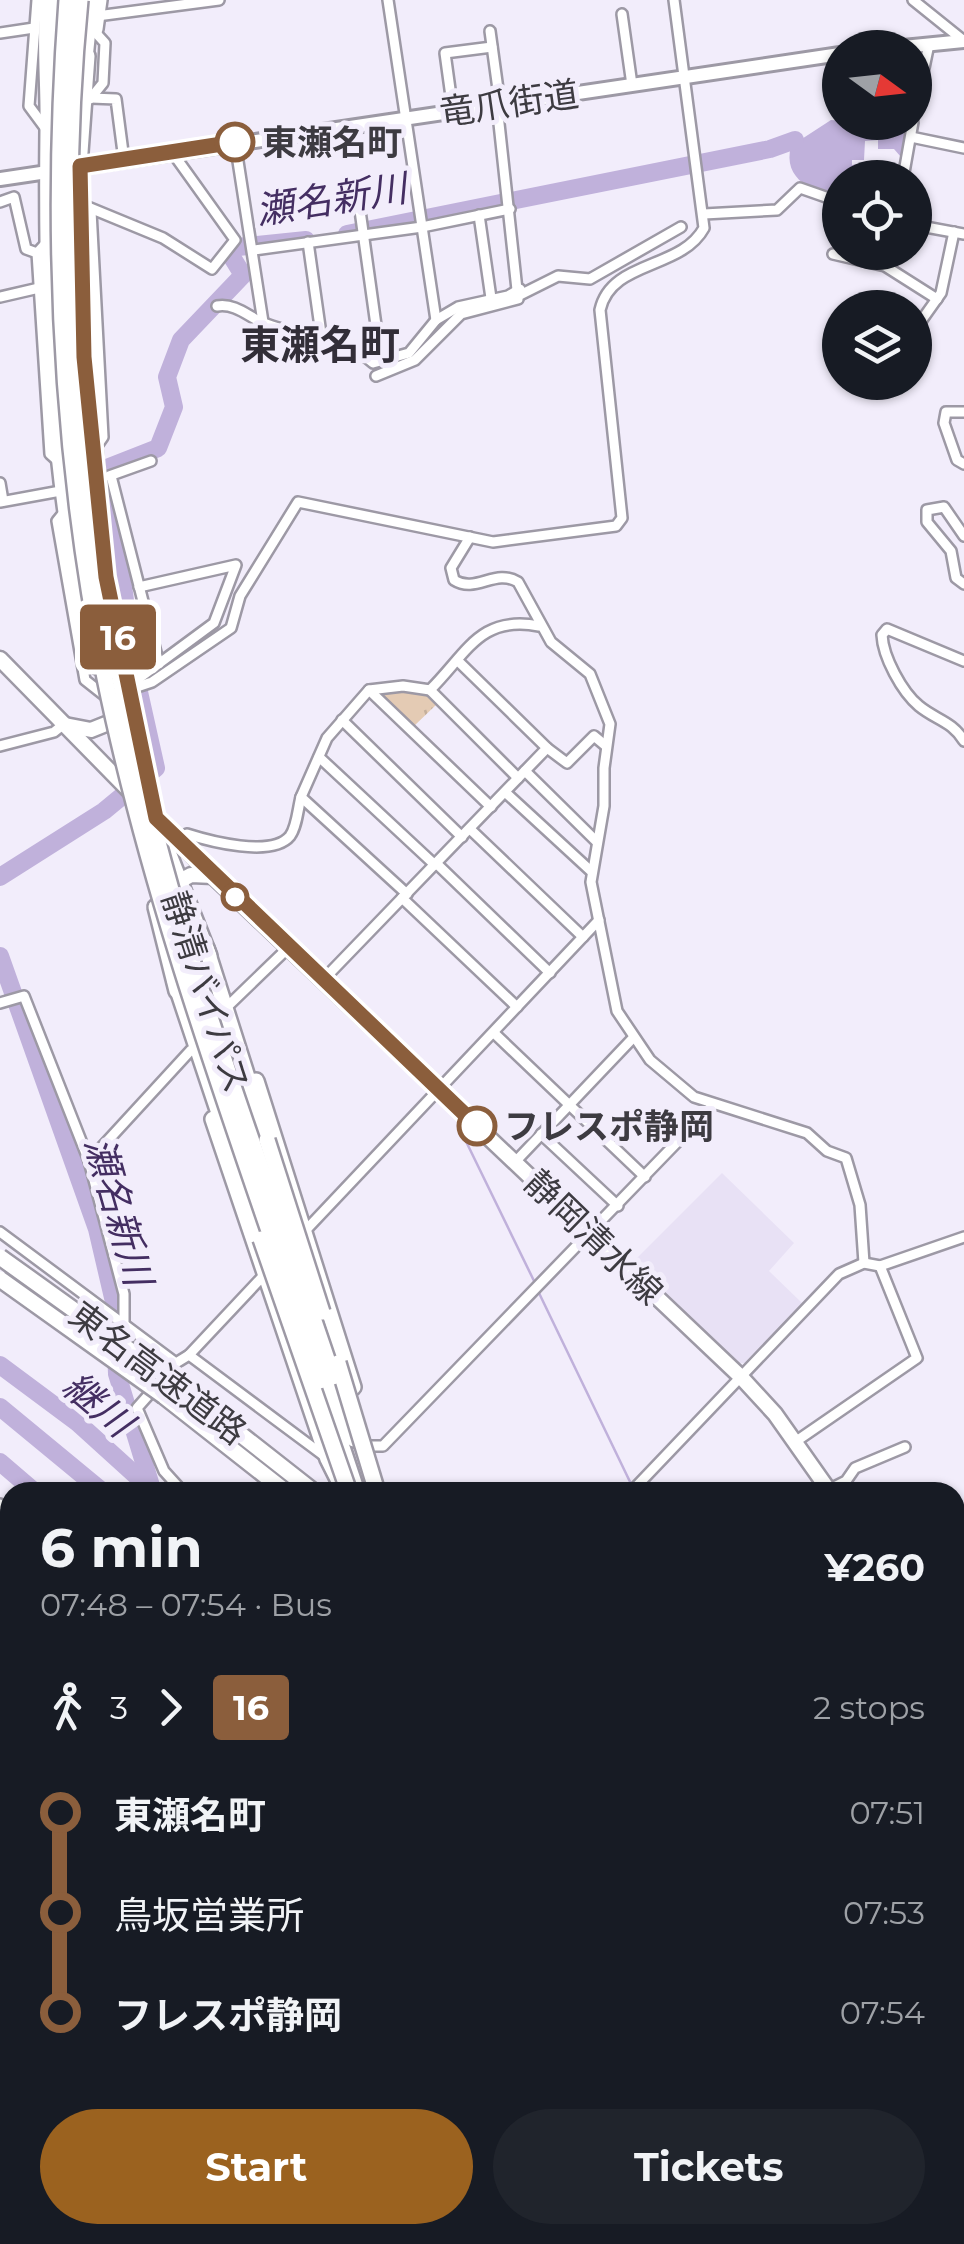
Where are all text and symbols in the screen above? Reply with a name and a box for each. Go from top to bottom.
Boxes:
north arrow [822,30,932,140]
map controls [822,30,932,400]
street label: 竜爪街道 [437,72,581,134]
place label: 東瀬名町 [262,121,402,164]
marker: 東瀬名町 [216,123,254,161]
button: locate [822,160,932,270]
water label: 瀬名新川 [252,163,414,234]
button: layers [822,290,932,400]
district label: 東瀬名町 [240,320,400,369]
line badge: 16 [73,604,163,670]
text: 16 [100,616,136,659]
unlabelled marker [222,884,248,910]
street label: 静清バイパス [153,886,259,1098]
place label: フレスポ静岡 [504,1105,714,1148]
marker: フレスポ静岡 [458,1107,496,1145]
water label: 瀬名新川 [75,1131,164,1294]
street label: 静岡清水線 [516,1161,672,1313]
street label: 東名高速道路 [61,1293,255,1453]
water label: 継川 [54,1362,145,1449]
text: 6 min [40,1514,203,1581]
text: ¥260 [825,1544,925,1591]
text: 07:48 – 07:54 · Bus [40,1585,332,1624]
icon: walk [40,1680,95,1735]
icon: forward [143,1680,198,1735]
text: 16 [233,1686,269,1729]
text: 3 [110,1688,128,1727]
text: 2 stops [813,1688,925,1727]
text: 東瀬名町 [114,1792,266,1839]
text: 07:51 [849,1793,925,1832]
text: 鳥坂営業所 [114,1892,304,1939]
text: 07:53 [843,1893,925,1932]
text: フレスポ静岡 [114,1992,342,2039]
text: 07:54 [840,1993,925,2032]
button: Start [40,2109,473,2224]
button: Tickets [493,2109,925,2224]

